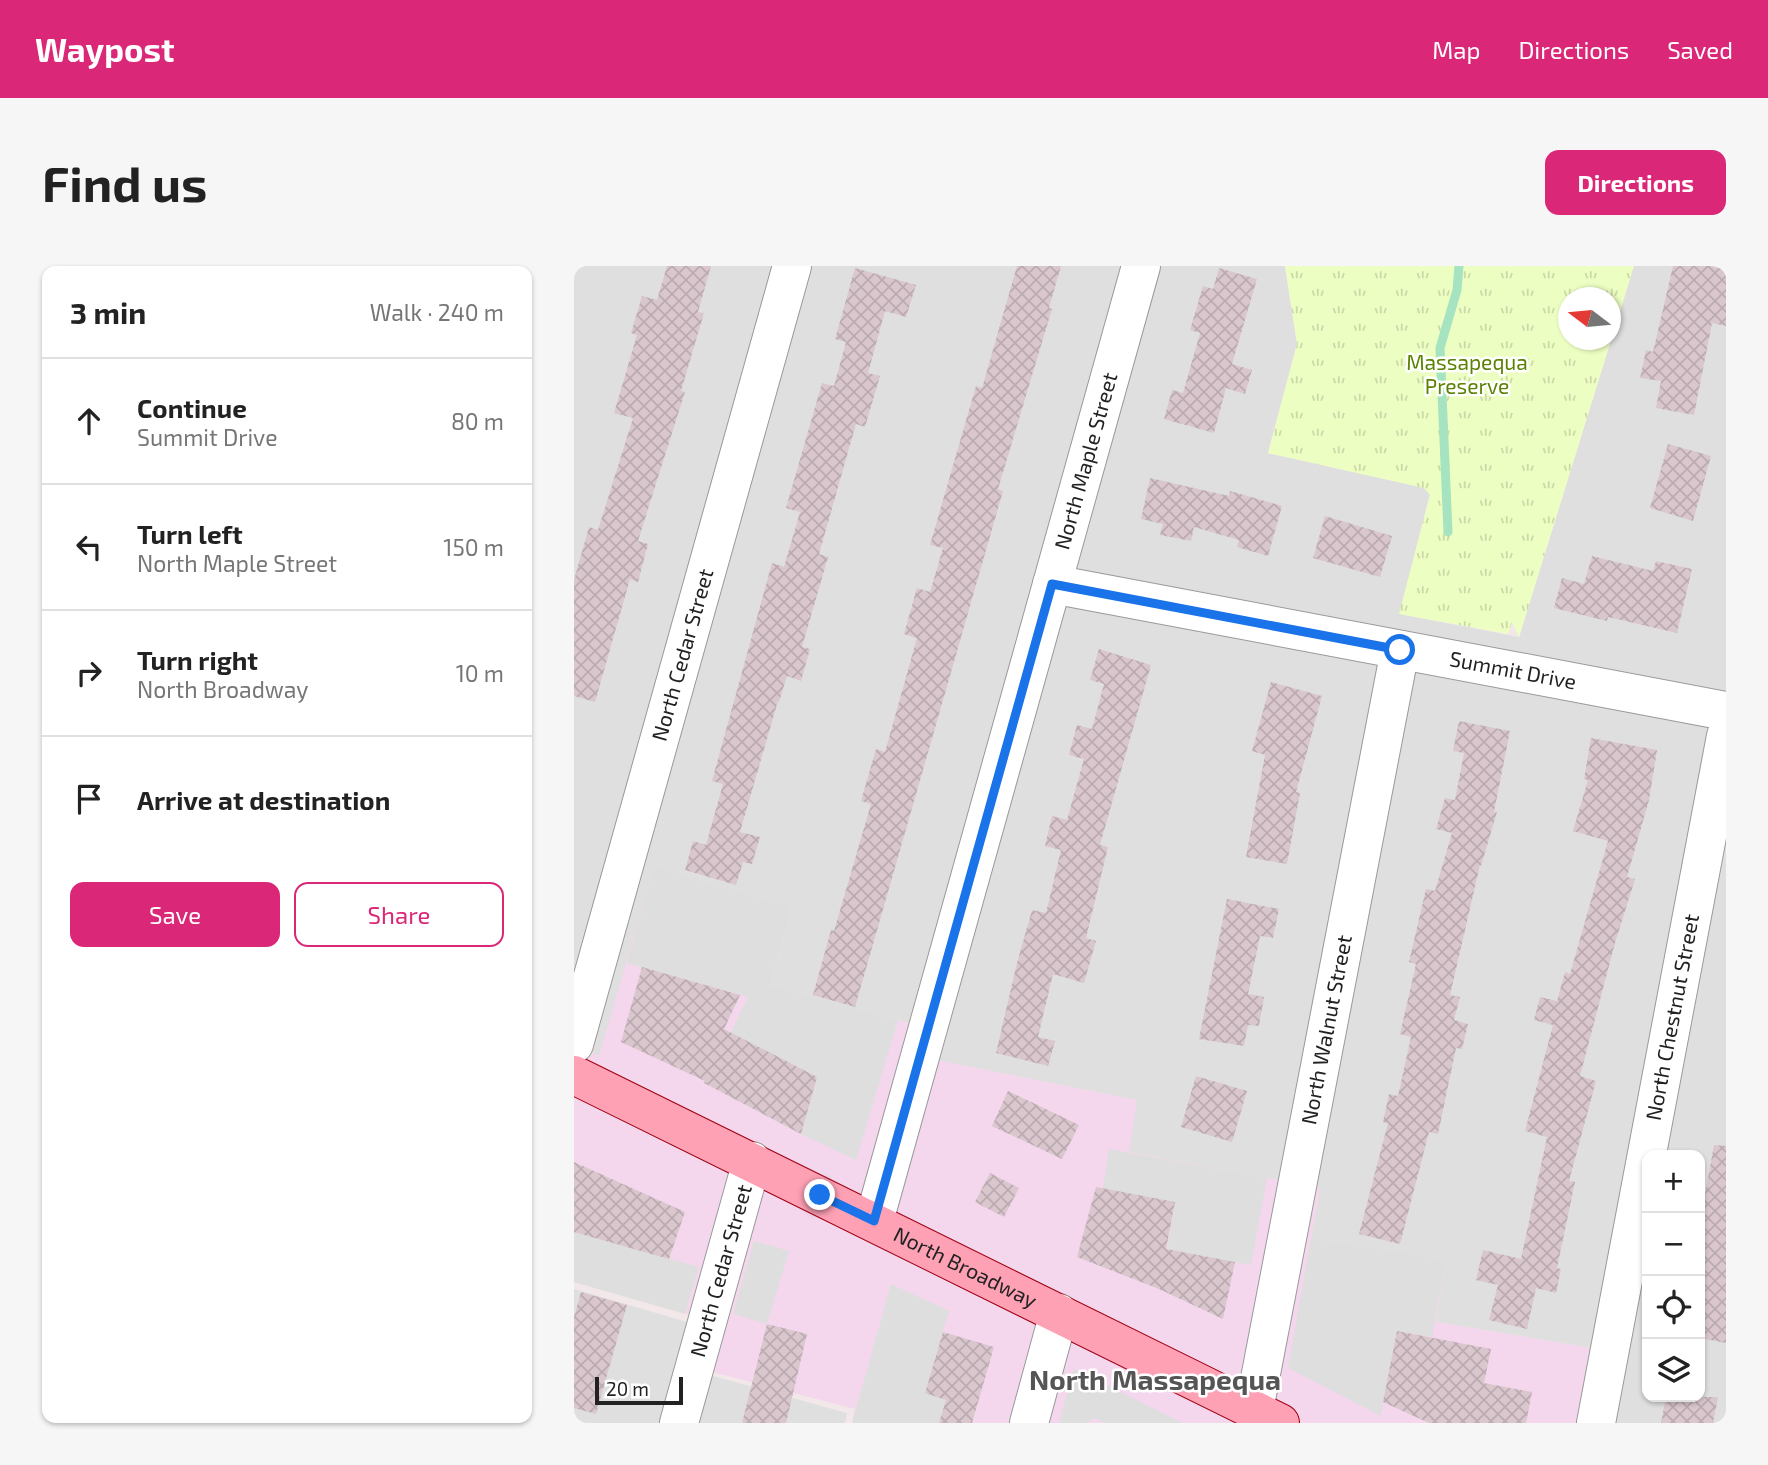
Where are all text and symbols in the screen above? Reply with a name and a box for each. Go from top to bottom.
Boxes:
text: Waypost [35,29,174,69]
text: Map [1432,35,1480,64]
text: Directions [1518,35,1629,64]
text: Saved [1667,35,1733,64]
button: Directions [1545,150,1726,215]
text: Find us [42,153,207,212]
north arrow [1558,287,1621,350]
text: 3 min [70,294,146,330]
text: Walk · 240 m [370,298,504,326]
park label: Massapequa Preserve [1406,349,1528,398]
street label: North Maple Street [1048,369,1122,552]
text: Continue [137,392,247,423]
icon: ahead [70,402,108,440]
text: 80 m [451,407,504,435]
text: Summit Drive [137,423,278,451]
text: Turn left [137,518,243,549]
icon: left [70,528,108,566]
text: 150 m [443,533,504,561]
text: North Maple Street [137,549,337,577]
street label: North Cedar Street [646,566,718,744]
route start [1384,634,1415,665]
text: Turn right [137,644,258,675]
street label: Summit Drive [1448,645,1579,694]
icon: right [70,654,108,692]
text: 10 m [456,659,504,687]
text: North Broadway [137,675,309,703]
icon: arrive [70,780,108,818]
text: Arrive at destination [137,784,390,815]
button: Save [70,882,280,947]
button: Share [294,882,504,947]
street label: North Chestnut Street [1640,912,1703,1122]
street label: North Walnut Street [1295,933,1356,1127]
map controls [1642,1150,1705,1402]
button: + [1642,1150,1705,1213]
route end [804,1179,835,1210]
street label: North Cedar Street [684,1181,756,1359]
button: − [1642,1213,1705,1276]
street label: North Broadway [890,1221,1042,1312]
button: locate [1642,1276,1705,1339]
button: layers [1642,1339,1705,1402]
district label: North Massapequa [1029,1362,1281,1396]
scale bar [595,1374,682,1406]
text: 20 m [606,1377,649,1400]

